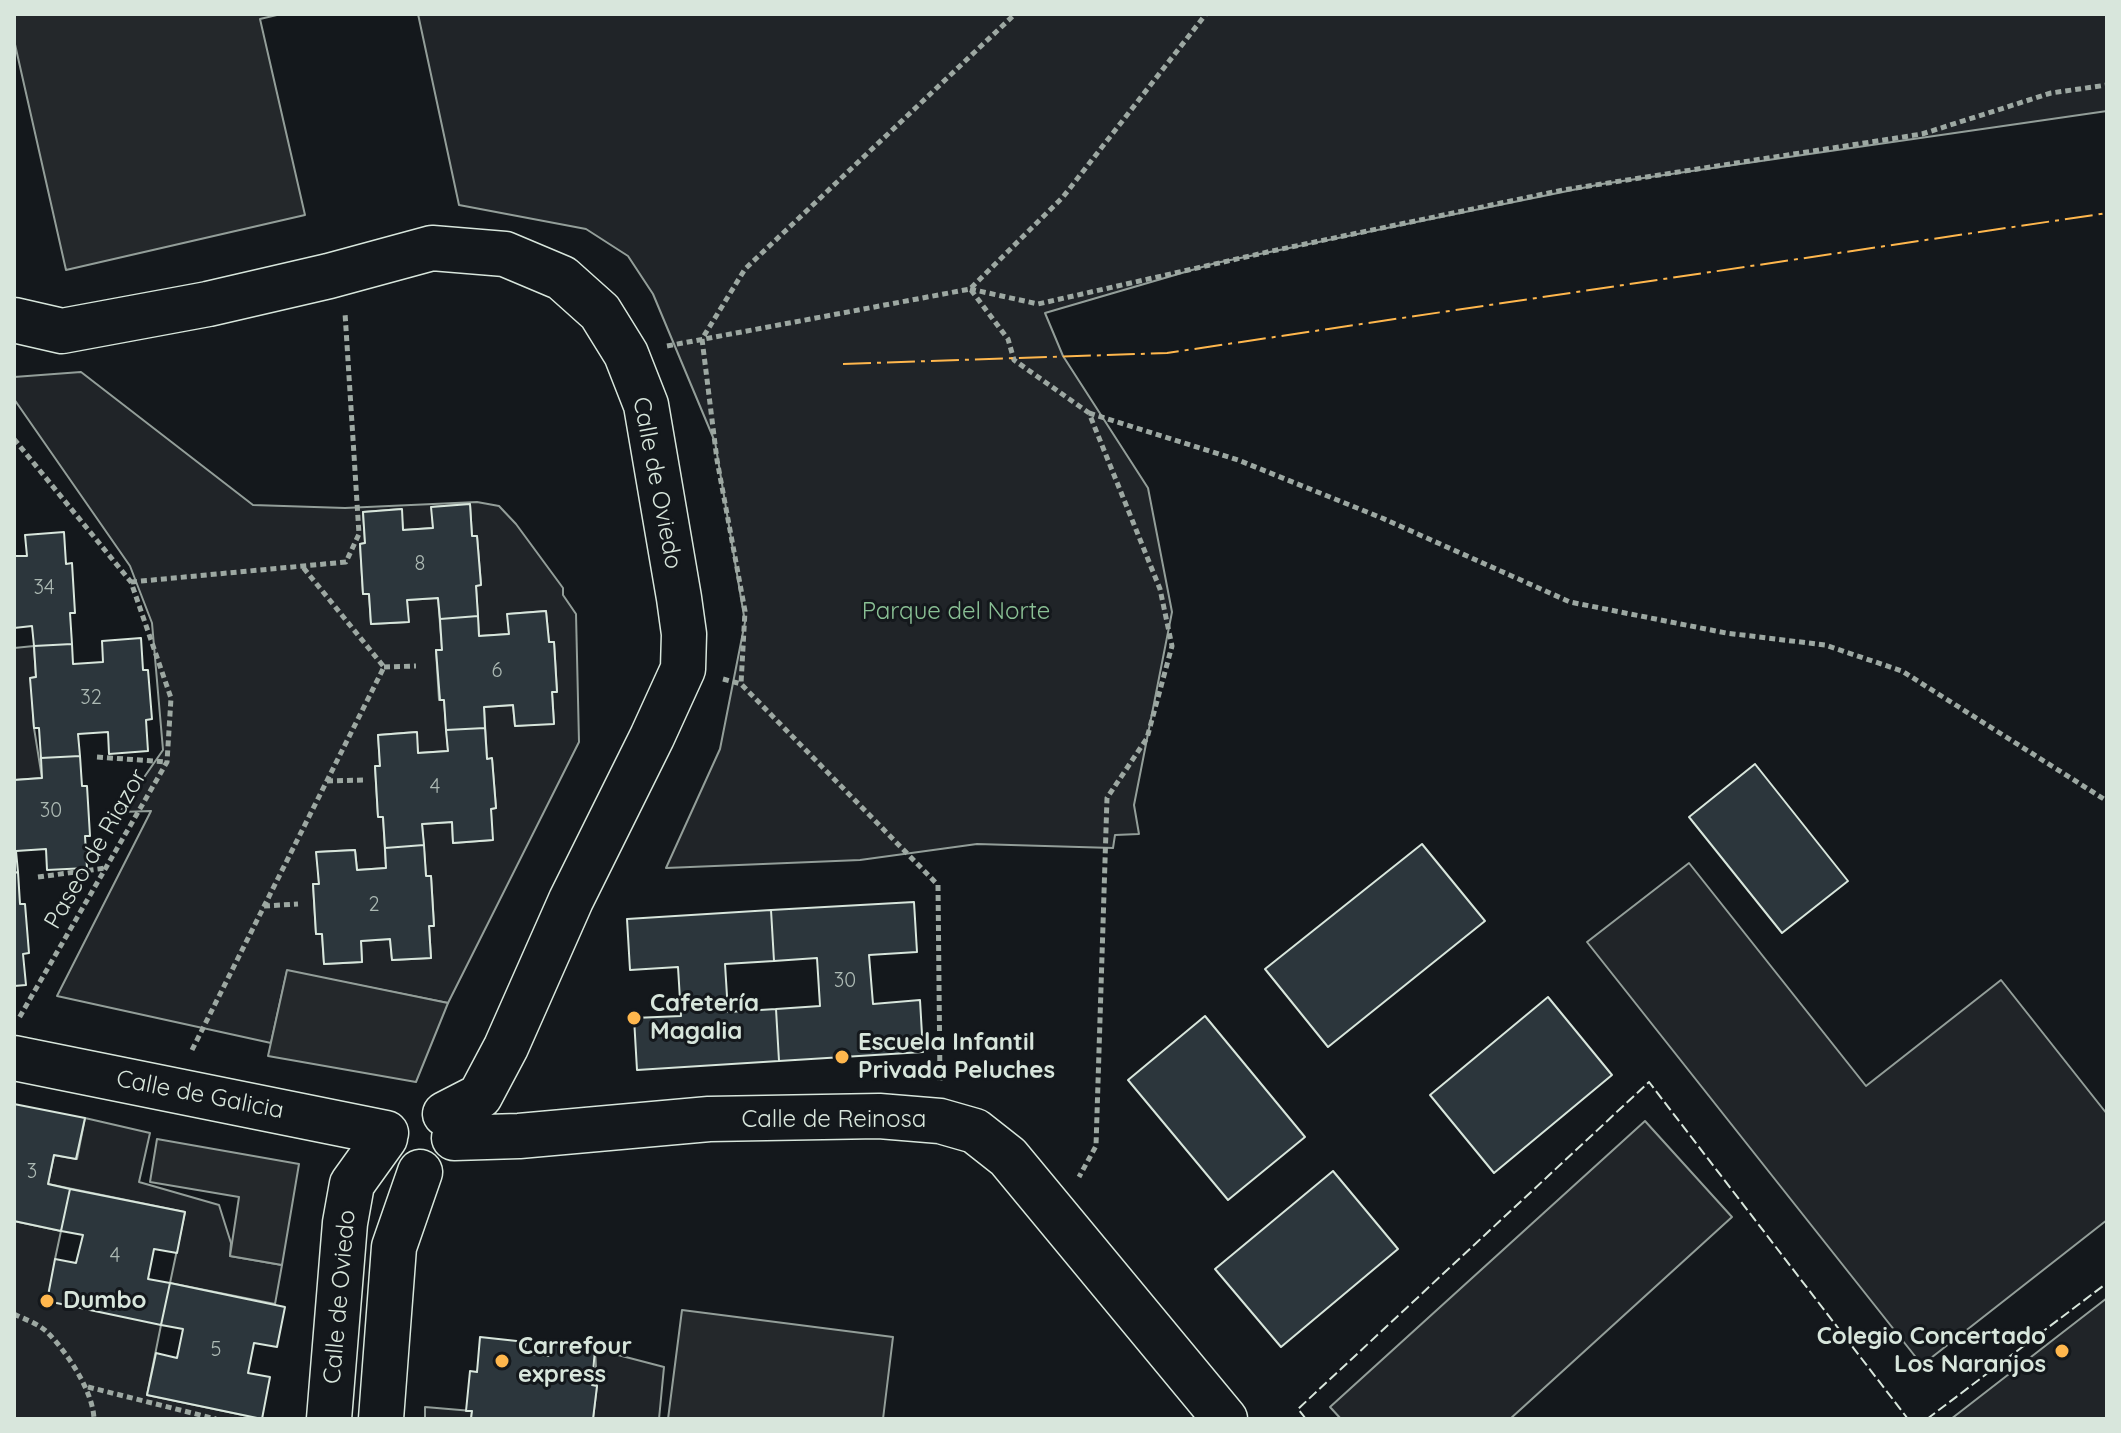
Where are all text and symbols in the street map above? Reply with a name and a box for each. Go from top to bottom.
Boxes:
street label: Calle de Oviedo [626,395,688,571]
house number: 8 [415,552,425,576]
house number: 34 [33,576,55,600]
park label: Parque del Norte [862,598,1050,626]
house number: 6 [492,659,502,683]
house number: 32 [80,686,102,710]
street label: Paseo de Riazor [39,764,153,934]
house number: 4 [430,775,440,799]
house number: 30 [40,799,62,823]
house number: 2 [368,893,380,917]
house number: 30 [834,969,856,993]
place label: Cafetería Magalia [650,990,759,1046]
marker: Cafetería Magalia [625,1009,643,1027]
place label: Escuela Infantil Privada Peluches [858,1029,1055,1085]
marker: Escuela Infantil Privada Peluches [833,1048,851,1066]
street label: Calle de Galicia [114,1065,286,1125]
street label: Calle de Reinosa [742,1106,926,1134]
house number: 3 [27,1160,37,1184]
street label: Calle de Oviedo [318,1209,362,1385]
house number: 4 [110,1244,120,1268]
place label: Dumbo [63,1287,146,1315]
marker: Dumbo [38,1292,56,1310]
place label: Colegio Concertado Los Naranjos [1817,1323,2046,1379]
place label: Carrefour express [518,1333,632,1389]
house number: 5 [211,1338,221,1362]
marker: Colegio Concertado Los Naranjos [2053,1342,2071,1360]
marker: Carrefour express [493,1352,511,1370]

